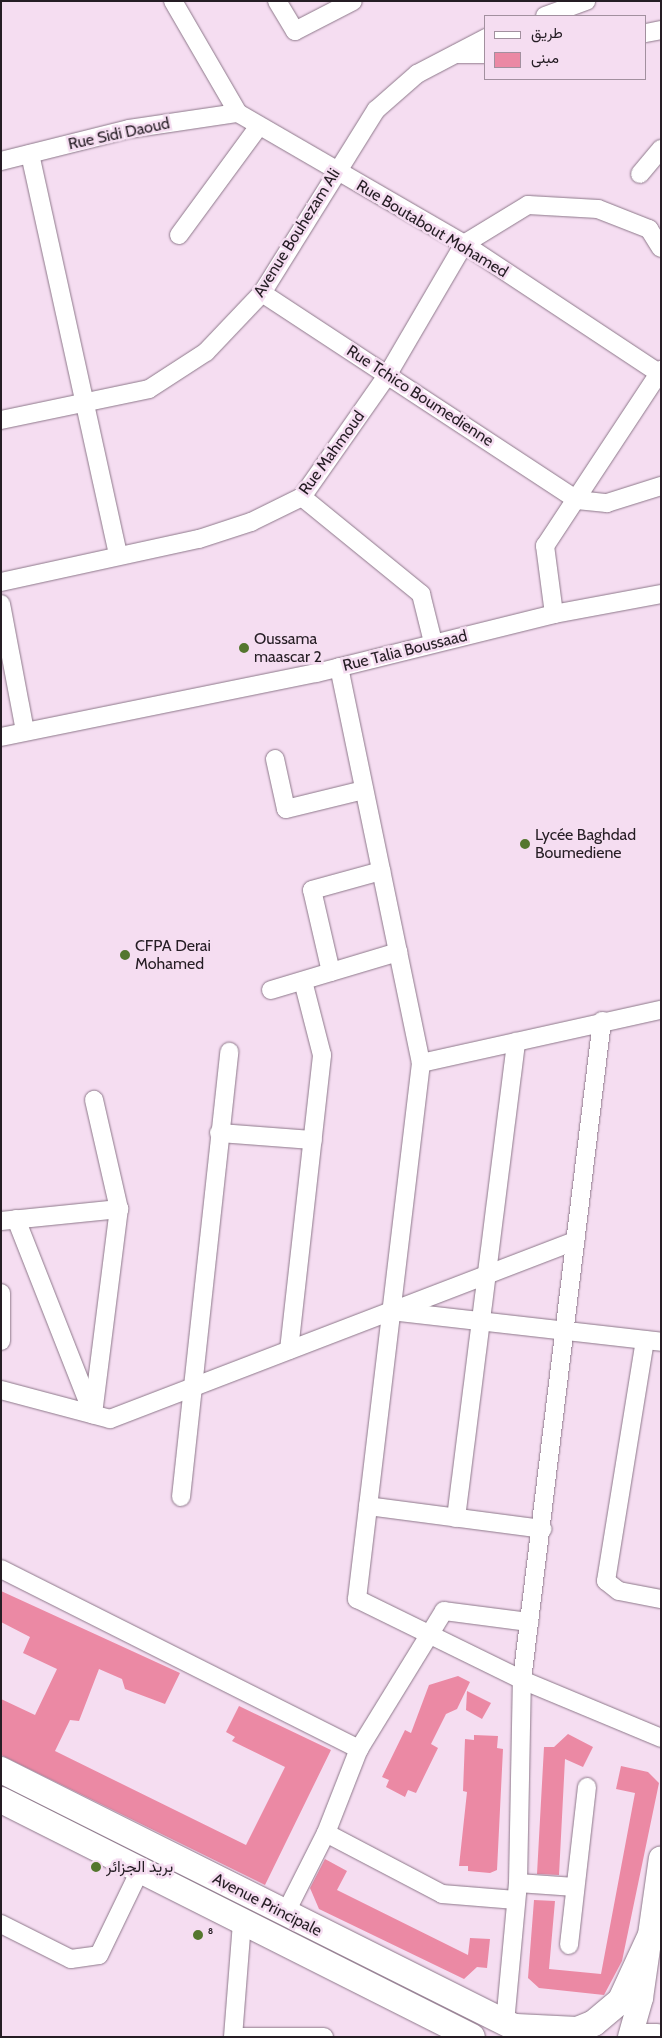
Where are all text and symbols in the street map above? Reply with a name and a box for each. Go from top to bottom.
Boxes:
legend [484,15,647,80]
text: طريق [531,24,563,42]
text: مبنى [531,49,559,67]
street label: Rue Sidi Daoud [66,114,172,154]
street label: Avenue Bouhezam Ali [250,165,344,301]
street label: Rue Boutabout Mohamed [353,176,511,282]
street label: Rue Tchico Boumedienne [343,341,497,451]
street label: Rue Mahmoud [295,407,369,499]
street label: Rue Talia Boussaad [341,626,469,676]
place label: Oussama maascar 2 [254,629,322,667]
marker: Oussama maascar 2 [238,642,250,654]
place label: Lycée Baghdad Boumediene [535,825,636,863]
marker: Lycée Baghdad Boumediene [519,838,531,850]
place label: CFPA Derai Mohamed [135,936,211,974]
marker: CFPA Derai Mohamed [119,949,131,961]
place label: بريد الجزائر [106,1857,173,1877]
marker: بريد الجزائر [90,1861,102,1873]
street label: Avenue Principale [209,1869,325,1941]
place label: ⁸ [208,1925,213,1945]
marker: ⁸ [192,1929,204,1941]

